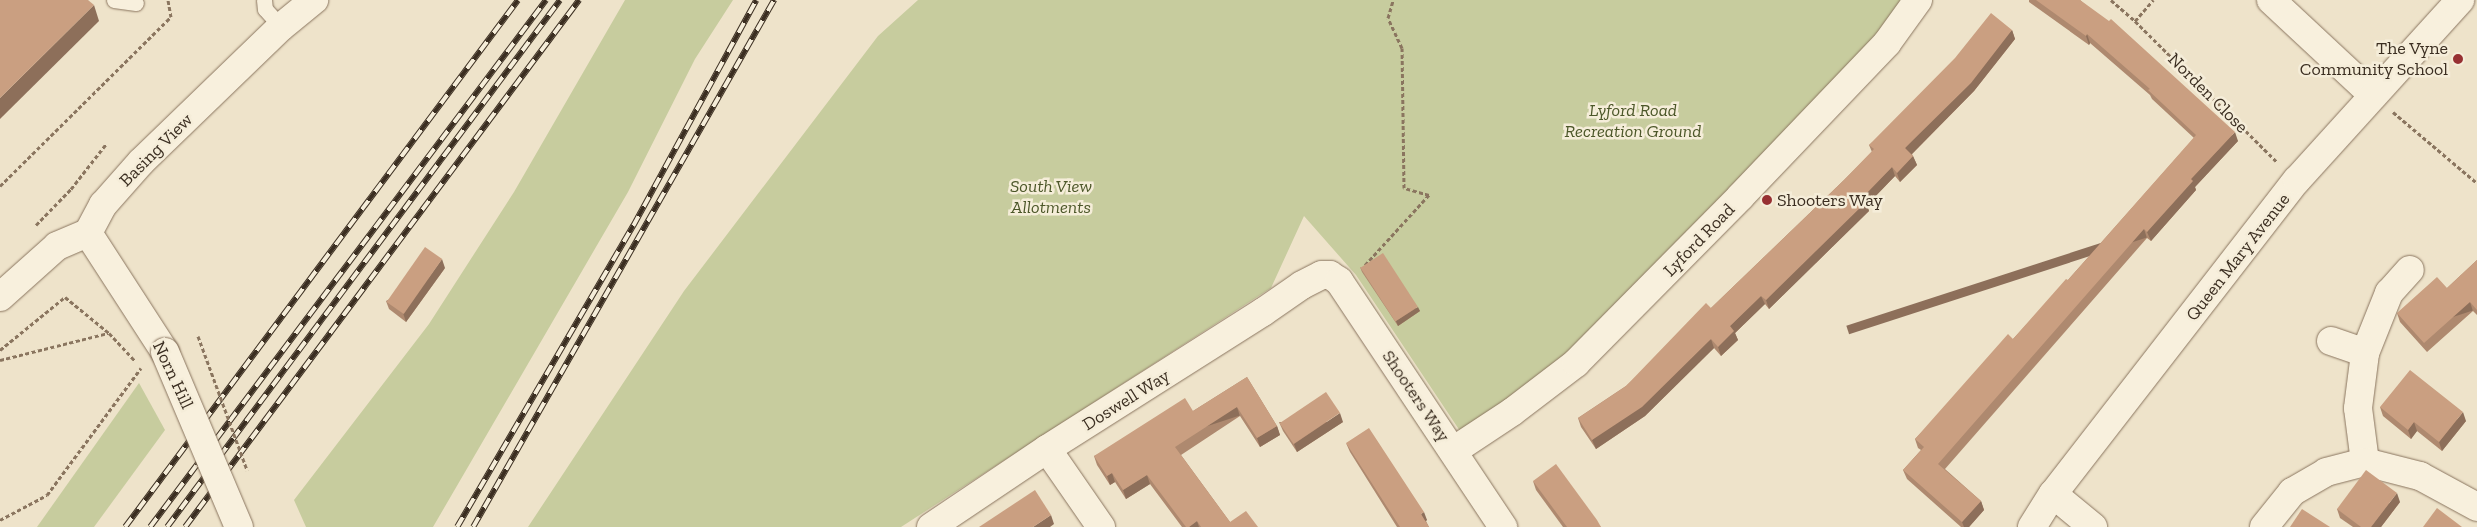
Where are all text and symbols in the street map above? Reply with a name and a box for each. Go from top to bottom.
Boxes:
place label: The Vyne Community School [2299,38,2448,80]
street label: Norden Close [2163,48,2253,138]
marker: The Vyne Community School [2452,53,2464,65]
park label: Lyford Road Recreation Ground [1564,100,1702,142]
street label: Basing View [115,109,197,191]
park label: South View Allotments [1010,176,1092,218]
place label: Shooters Way [1777,189,1883,211]
street label: Queen Mary Avenue [2181,189,2295,325]
marker: Shooters Way [1761,194,1773,206]
street label: Lyford Road [1659,199,1739,281]
street label: Norn Hill [148,338,198,412]
street label: Shooters Way [1377,346,1455,446]
street label: Doswell Way [1078,365,1174,435]

